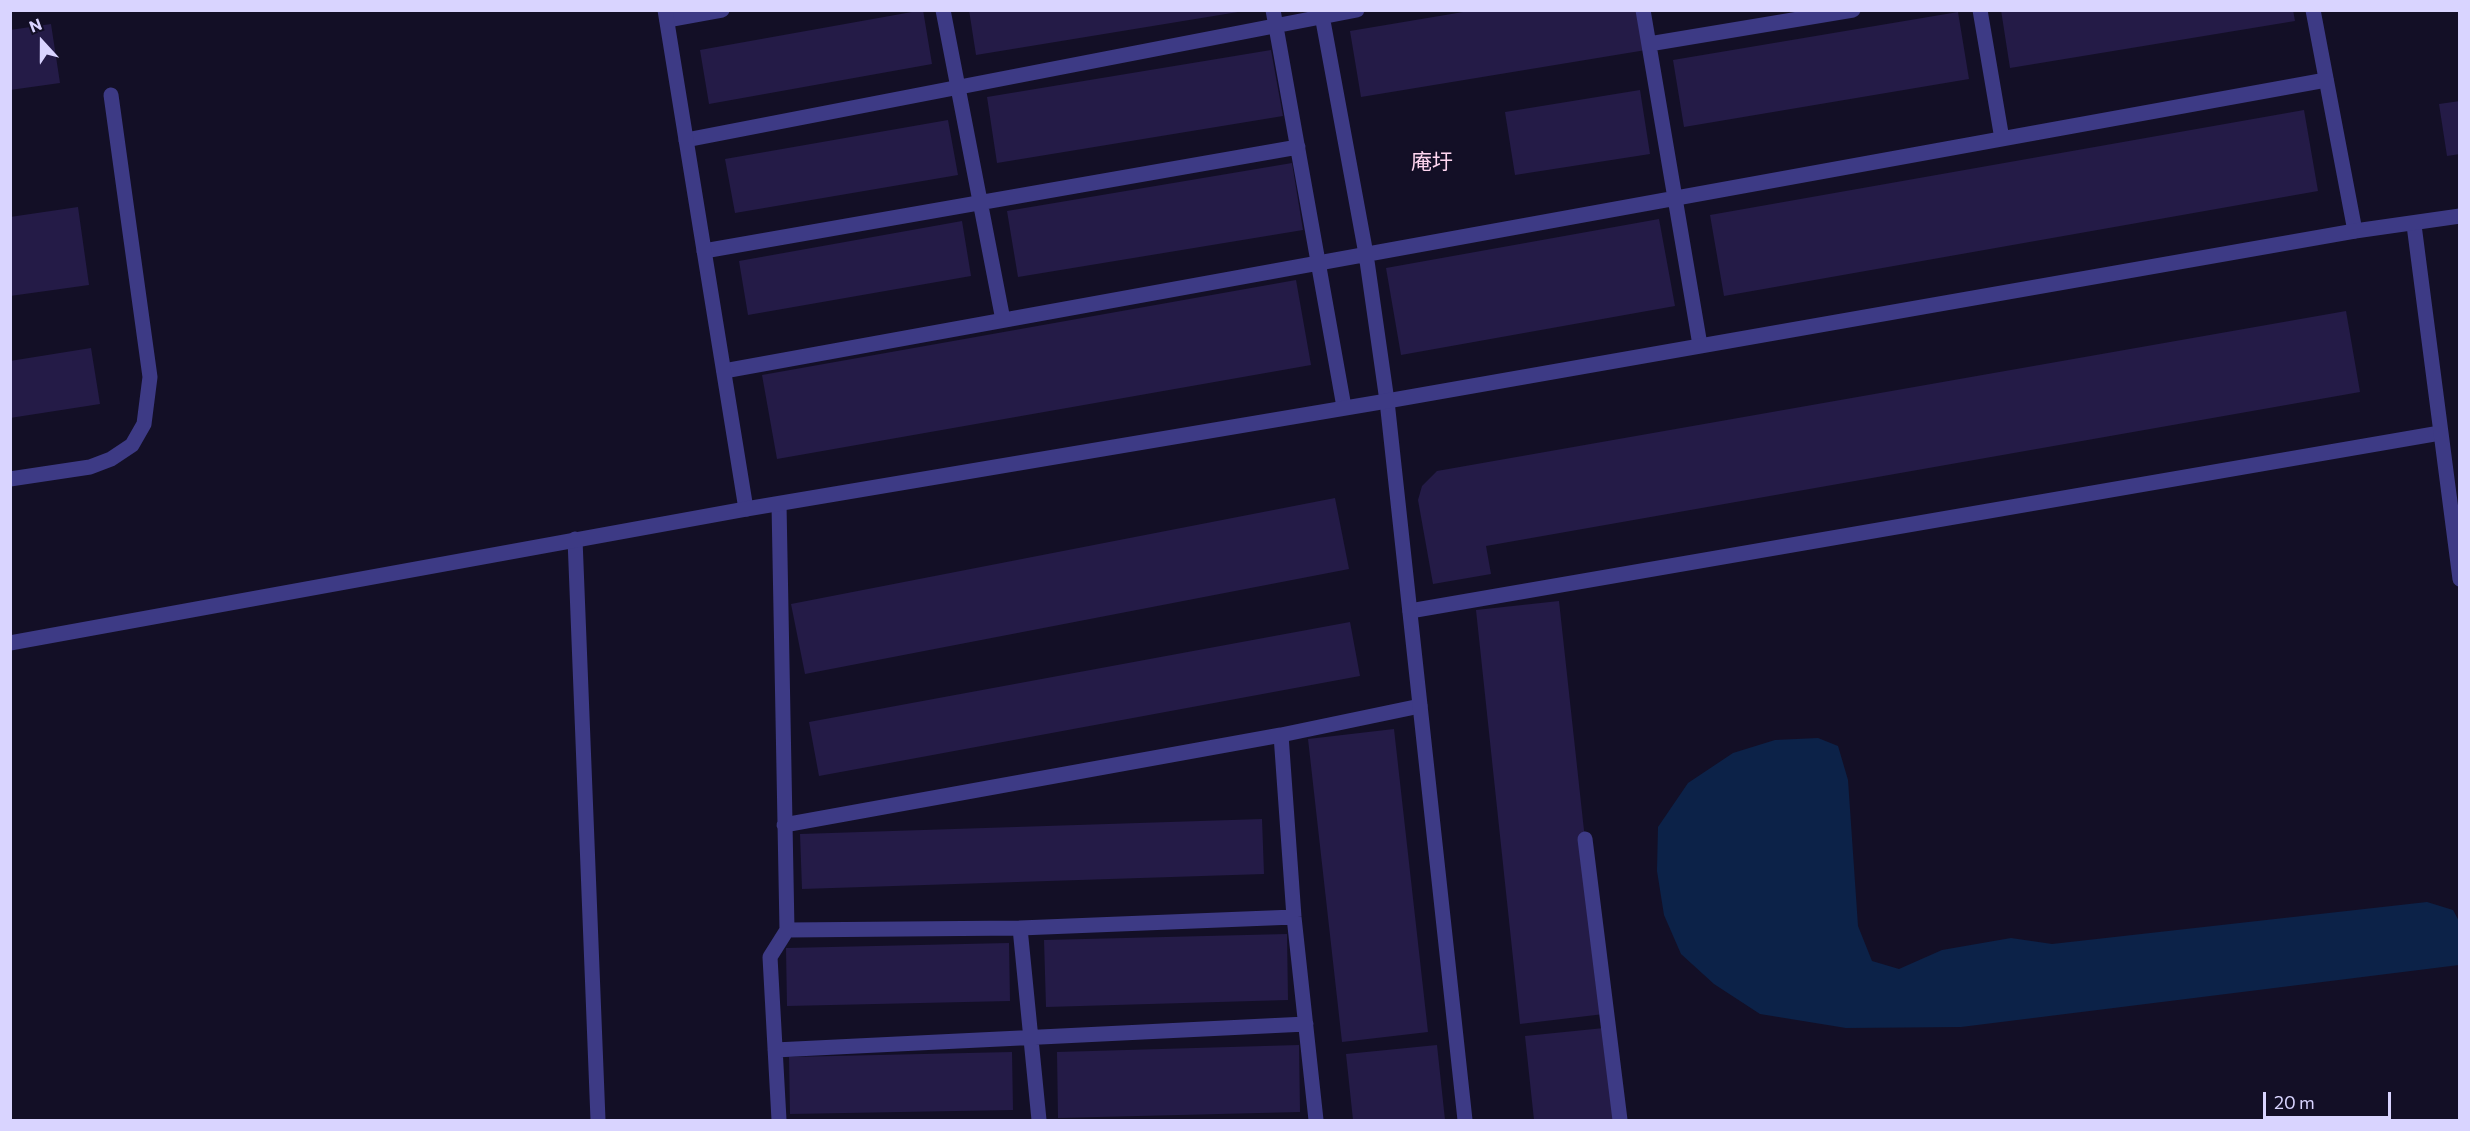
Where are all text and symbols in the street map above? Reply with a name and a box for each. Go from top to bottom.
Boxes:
north arrow [12,12,72,72]
text: N [26,14,44,36]
district label: 庵圩 [1411,149,1453,175]
scale bar [2266,1080,2394,1118]
text: 20 m [2274,1091,2315,1113]

